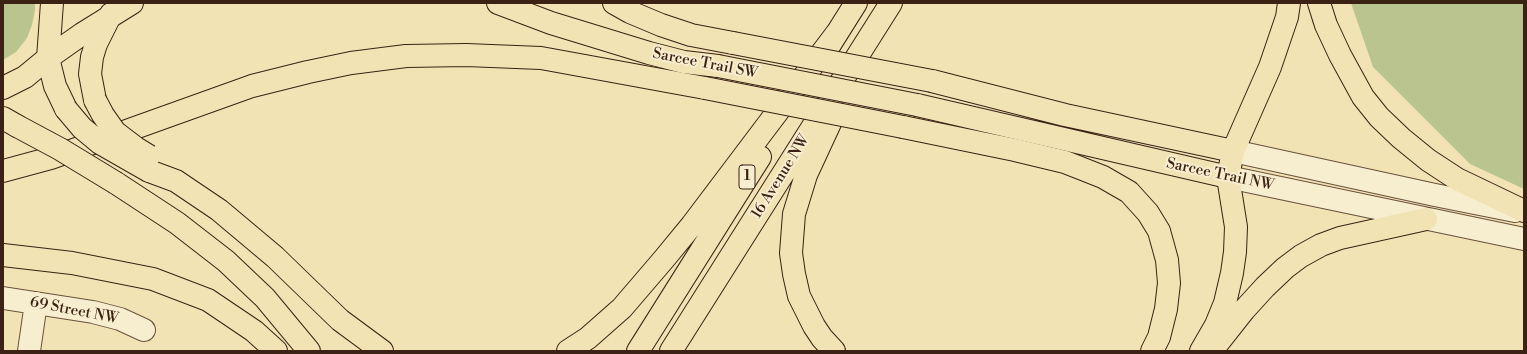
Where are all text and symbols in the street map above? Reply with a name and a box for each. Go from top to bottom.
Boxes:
street label: Sarcee Trail SW [651,45,759,83]
street label: 16 Avenue NW [748,132,814,222]
street label: Sarcee Trail NW [1165,155,1275,195]
road number: 1 [739,165,755,189]
street label: 69 Street NW [28,294,120,328]

